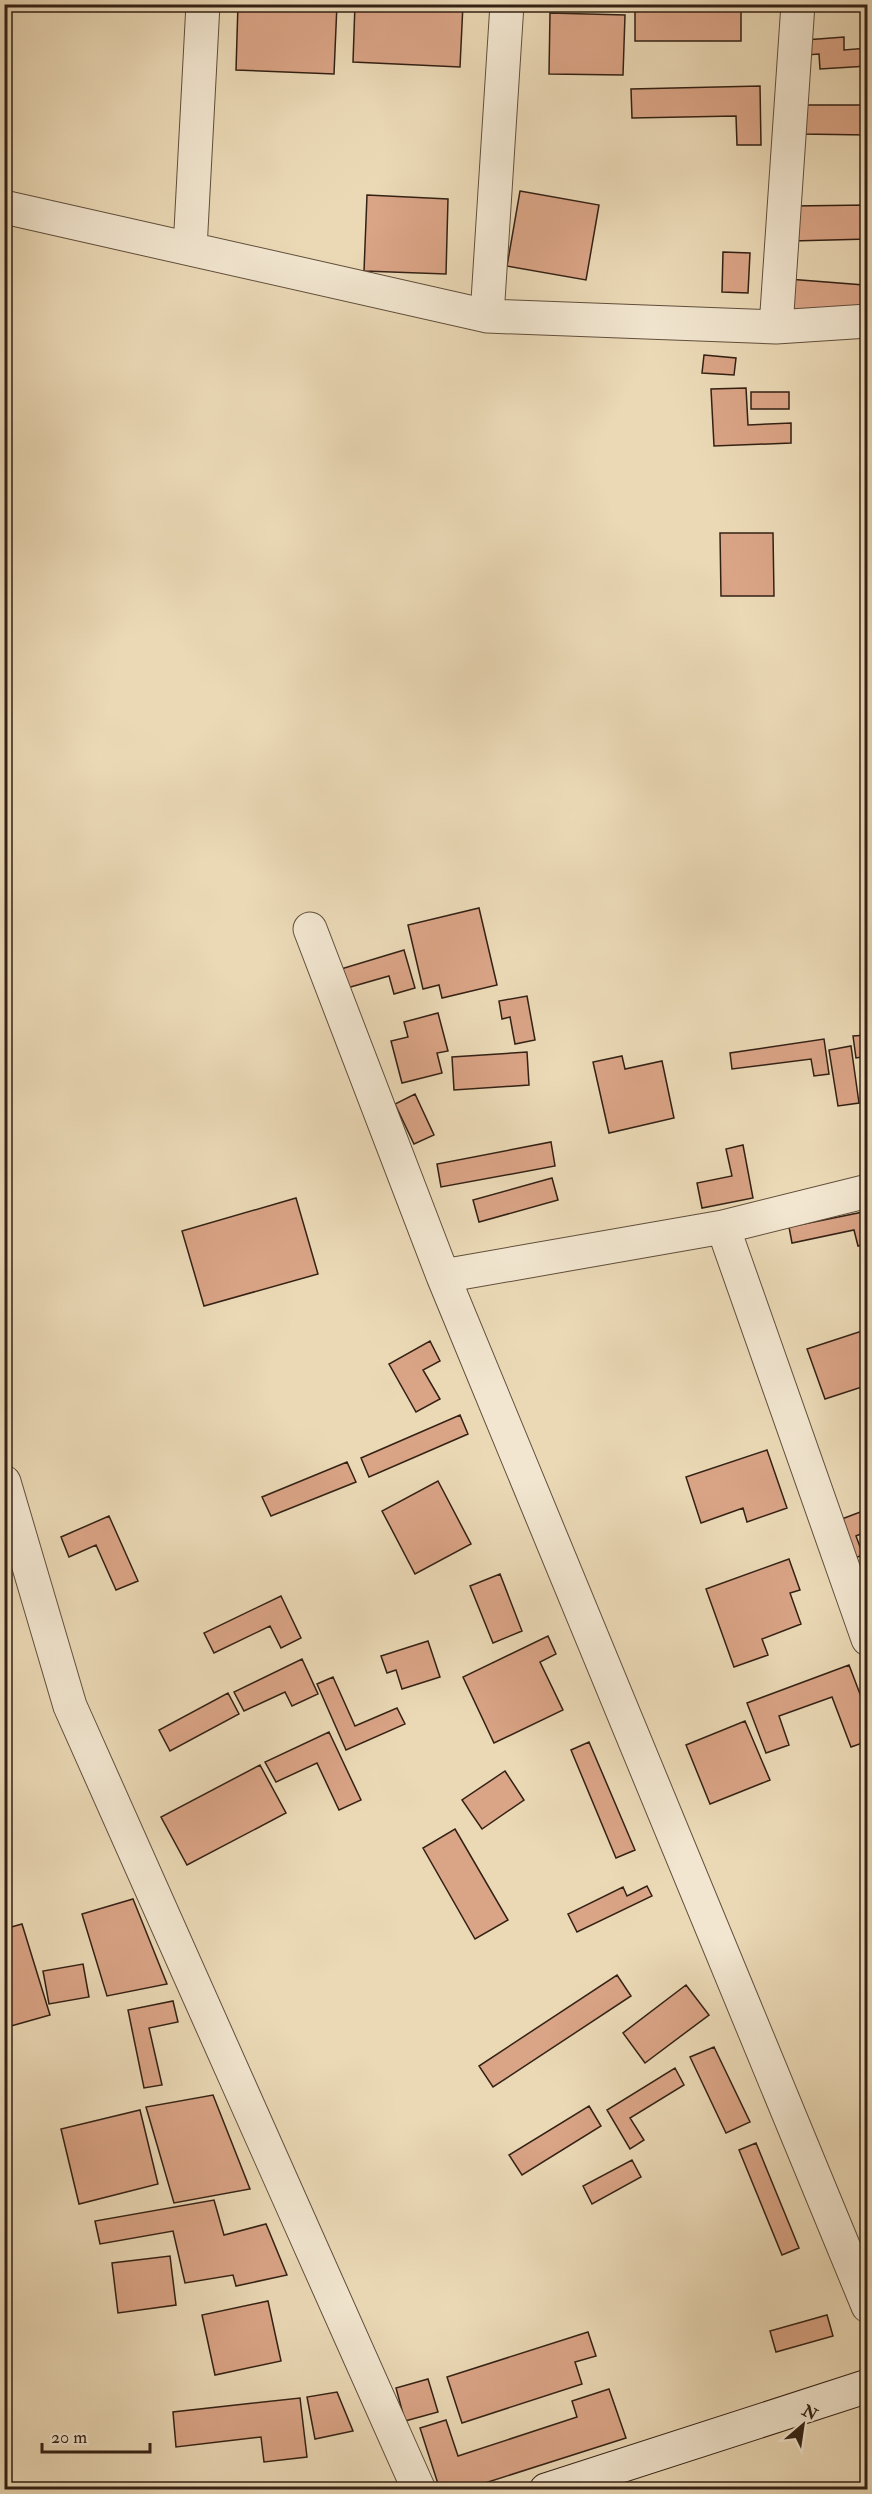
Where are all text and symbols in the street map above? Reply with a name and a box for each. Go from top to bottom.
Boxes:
north arrow [773,2395,833,2455]
text: N [798,2400,821,2425]
scale bar [42,2416,150,2454]
text: 20 m [51,2426,87,2449]

